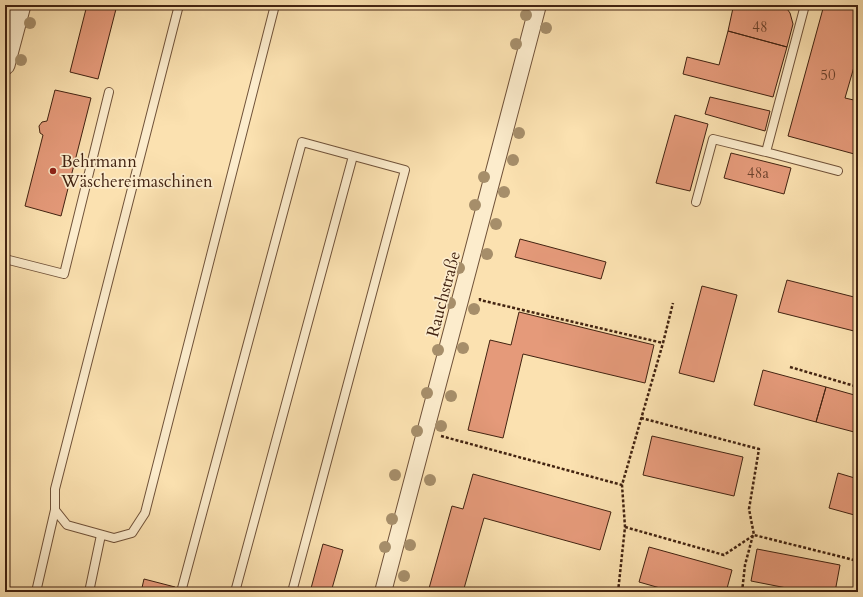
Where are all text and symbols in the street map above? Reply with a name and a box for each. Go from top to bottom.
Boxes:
house number: 48 [752,17,768,37]
house number: 50 [820,65,836,85]
place label: Behrmann Wäschereimaschinen [60,150,213,193]
house number: 48a [747,163,769,183]
marker: Behrmann Wäschereimaschinen [48,166,58,176]
street label: Rauchstraße [421,249,466,340]

